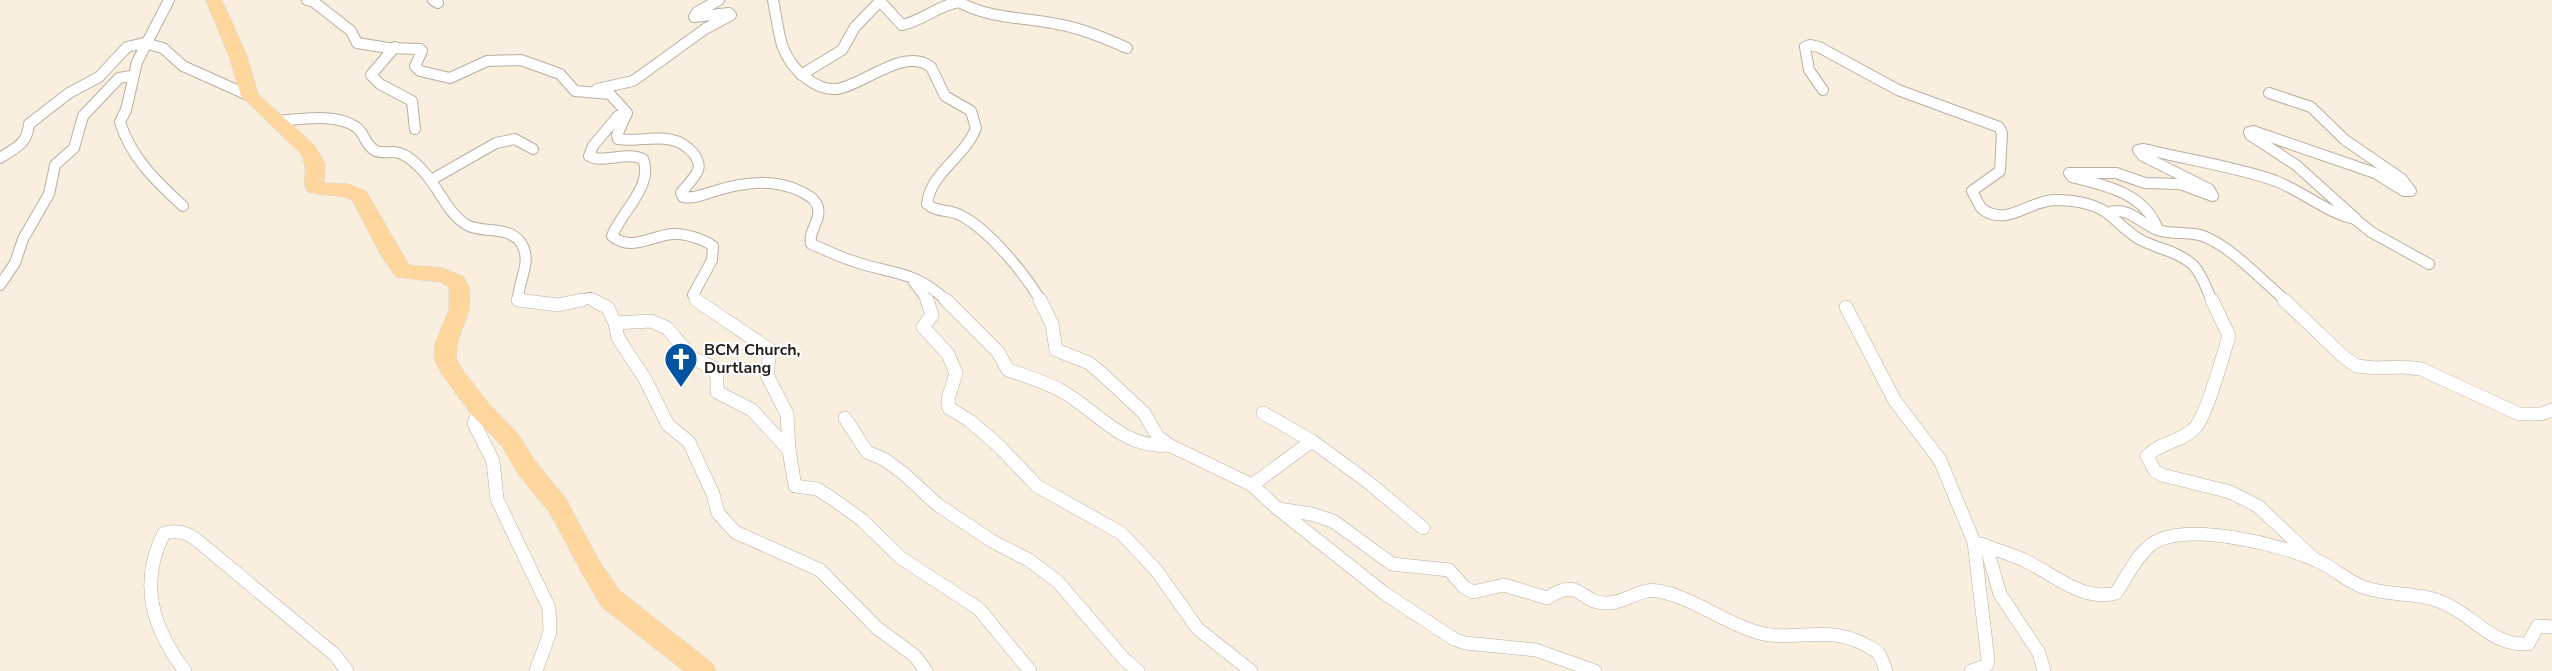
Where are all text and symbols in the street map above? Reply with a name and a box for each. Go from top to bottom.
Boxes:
place label: BCM Church, Durtlang [704,339,801,379]
church icon: BCM Church, Durtlang [663,341,699,388]

